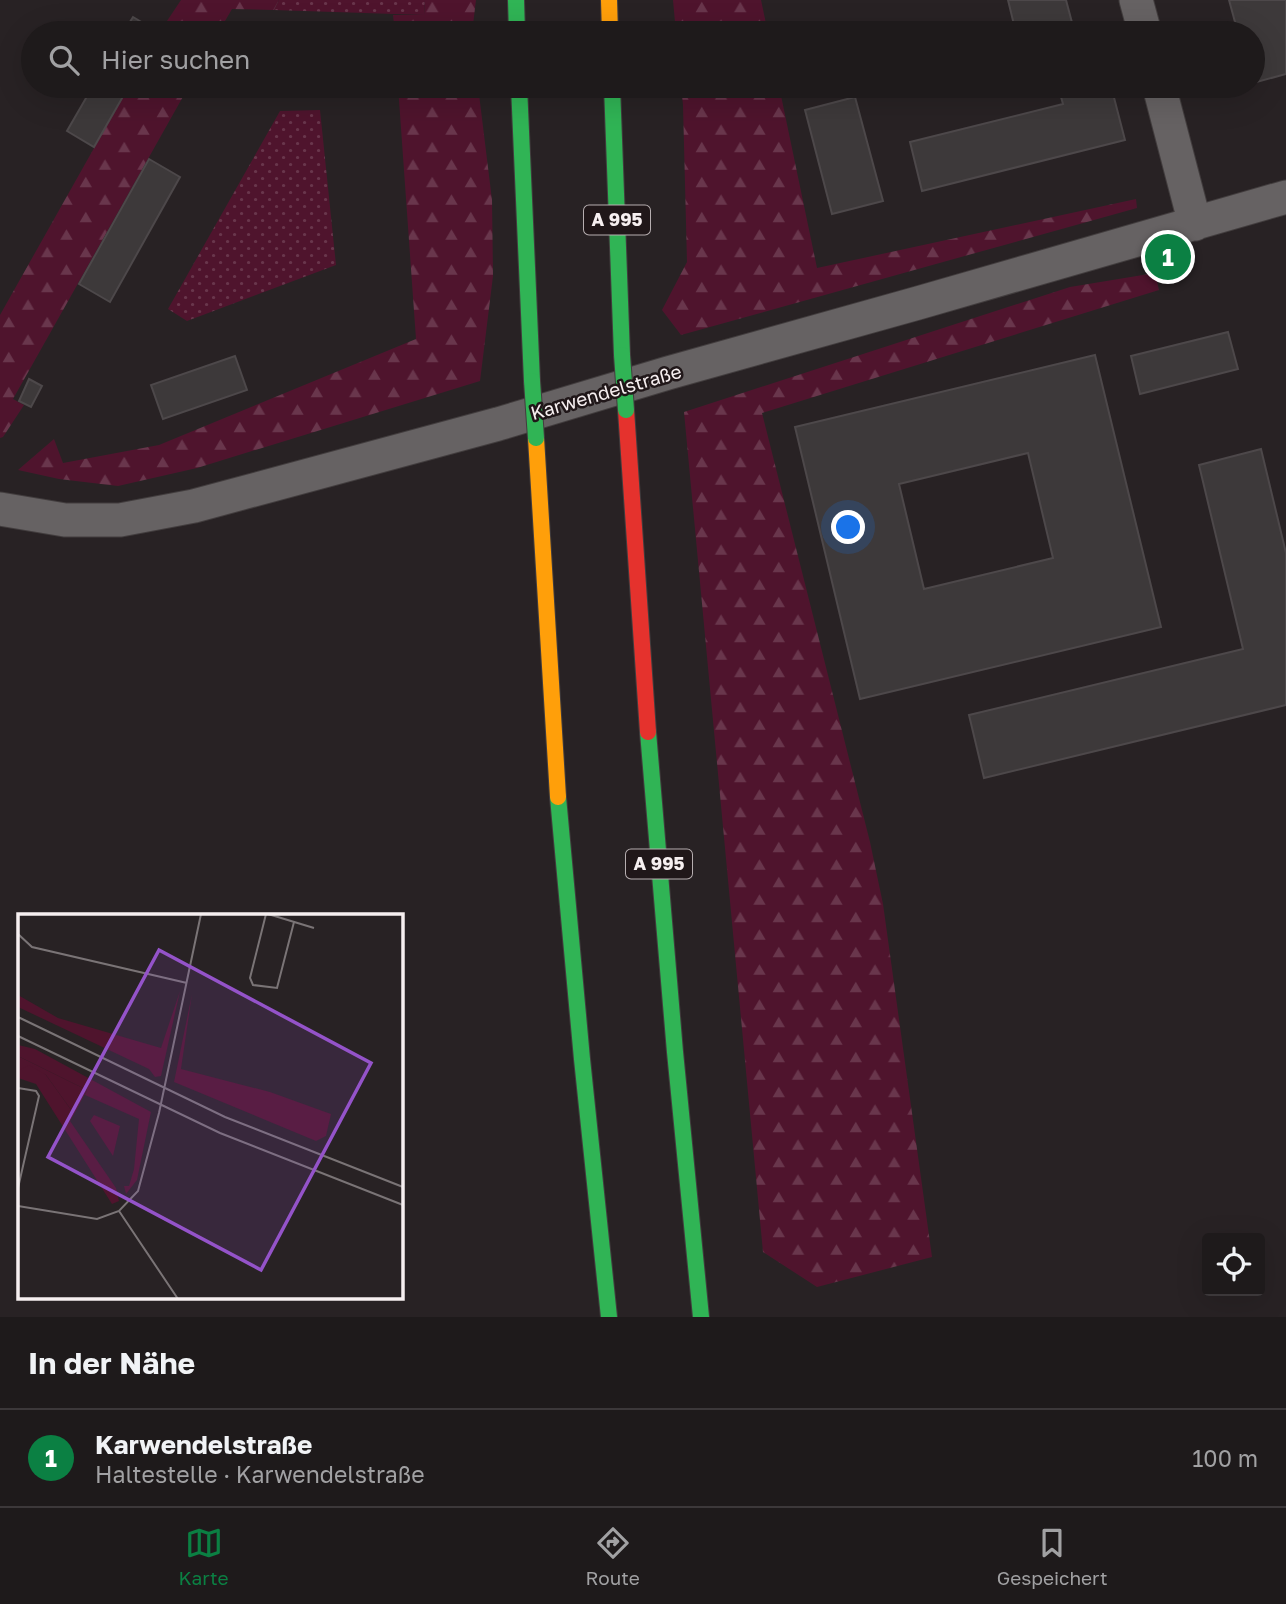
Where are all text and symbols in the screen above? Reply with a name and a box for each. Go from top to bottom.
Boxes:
search box [21,21,1265,98]
icon: search [45,41,83,79]
text: Hier suchen [101,44,250,75]
road number: A 995 [584,205,650,234]
pin: 1 [1145,231,1191,283]
street label: Karwendelstraße [528,359,684,424]
your location [831,510,865,544]
road number: A 995 [626,850,692,878]
inset map [18,914,402,1300]
map controls [1202,1233,1265,1296]
button: locate [1202,1233,1265,1296]
text: In der Nähe [28,1345,195,1381]
text: Karwendelstraße [95,1429,312,1460]
text: 1 [45,1444,57,1472]
text: 100 m [1192,1444,1258,1472]
text: Haltestelle · Karwendelstraße [95,1460,424,1488]
tab: Karte [178,1524,229,1589]
tab: Route [586,1524,640,1589]
tab: Gespeichert [997,1524,1107,1589]

